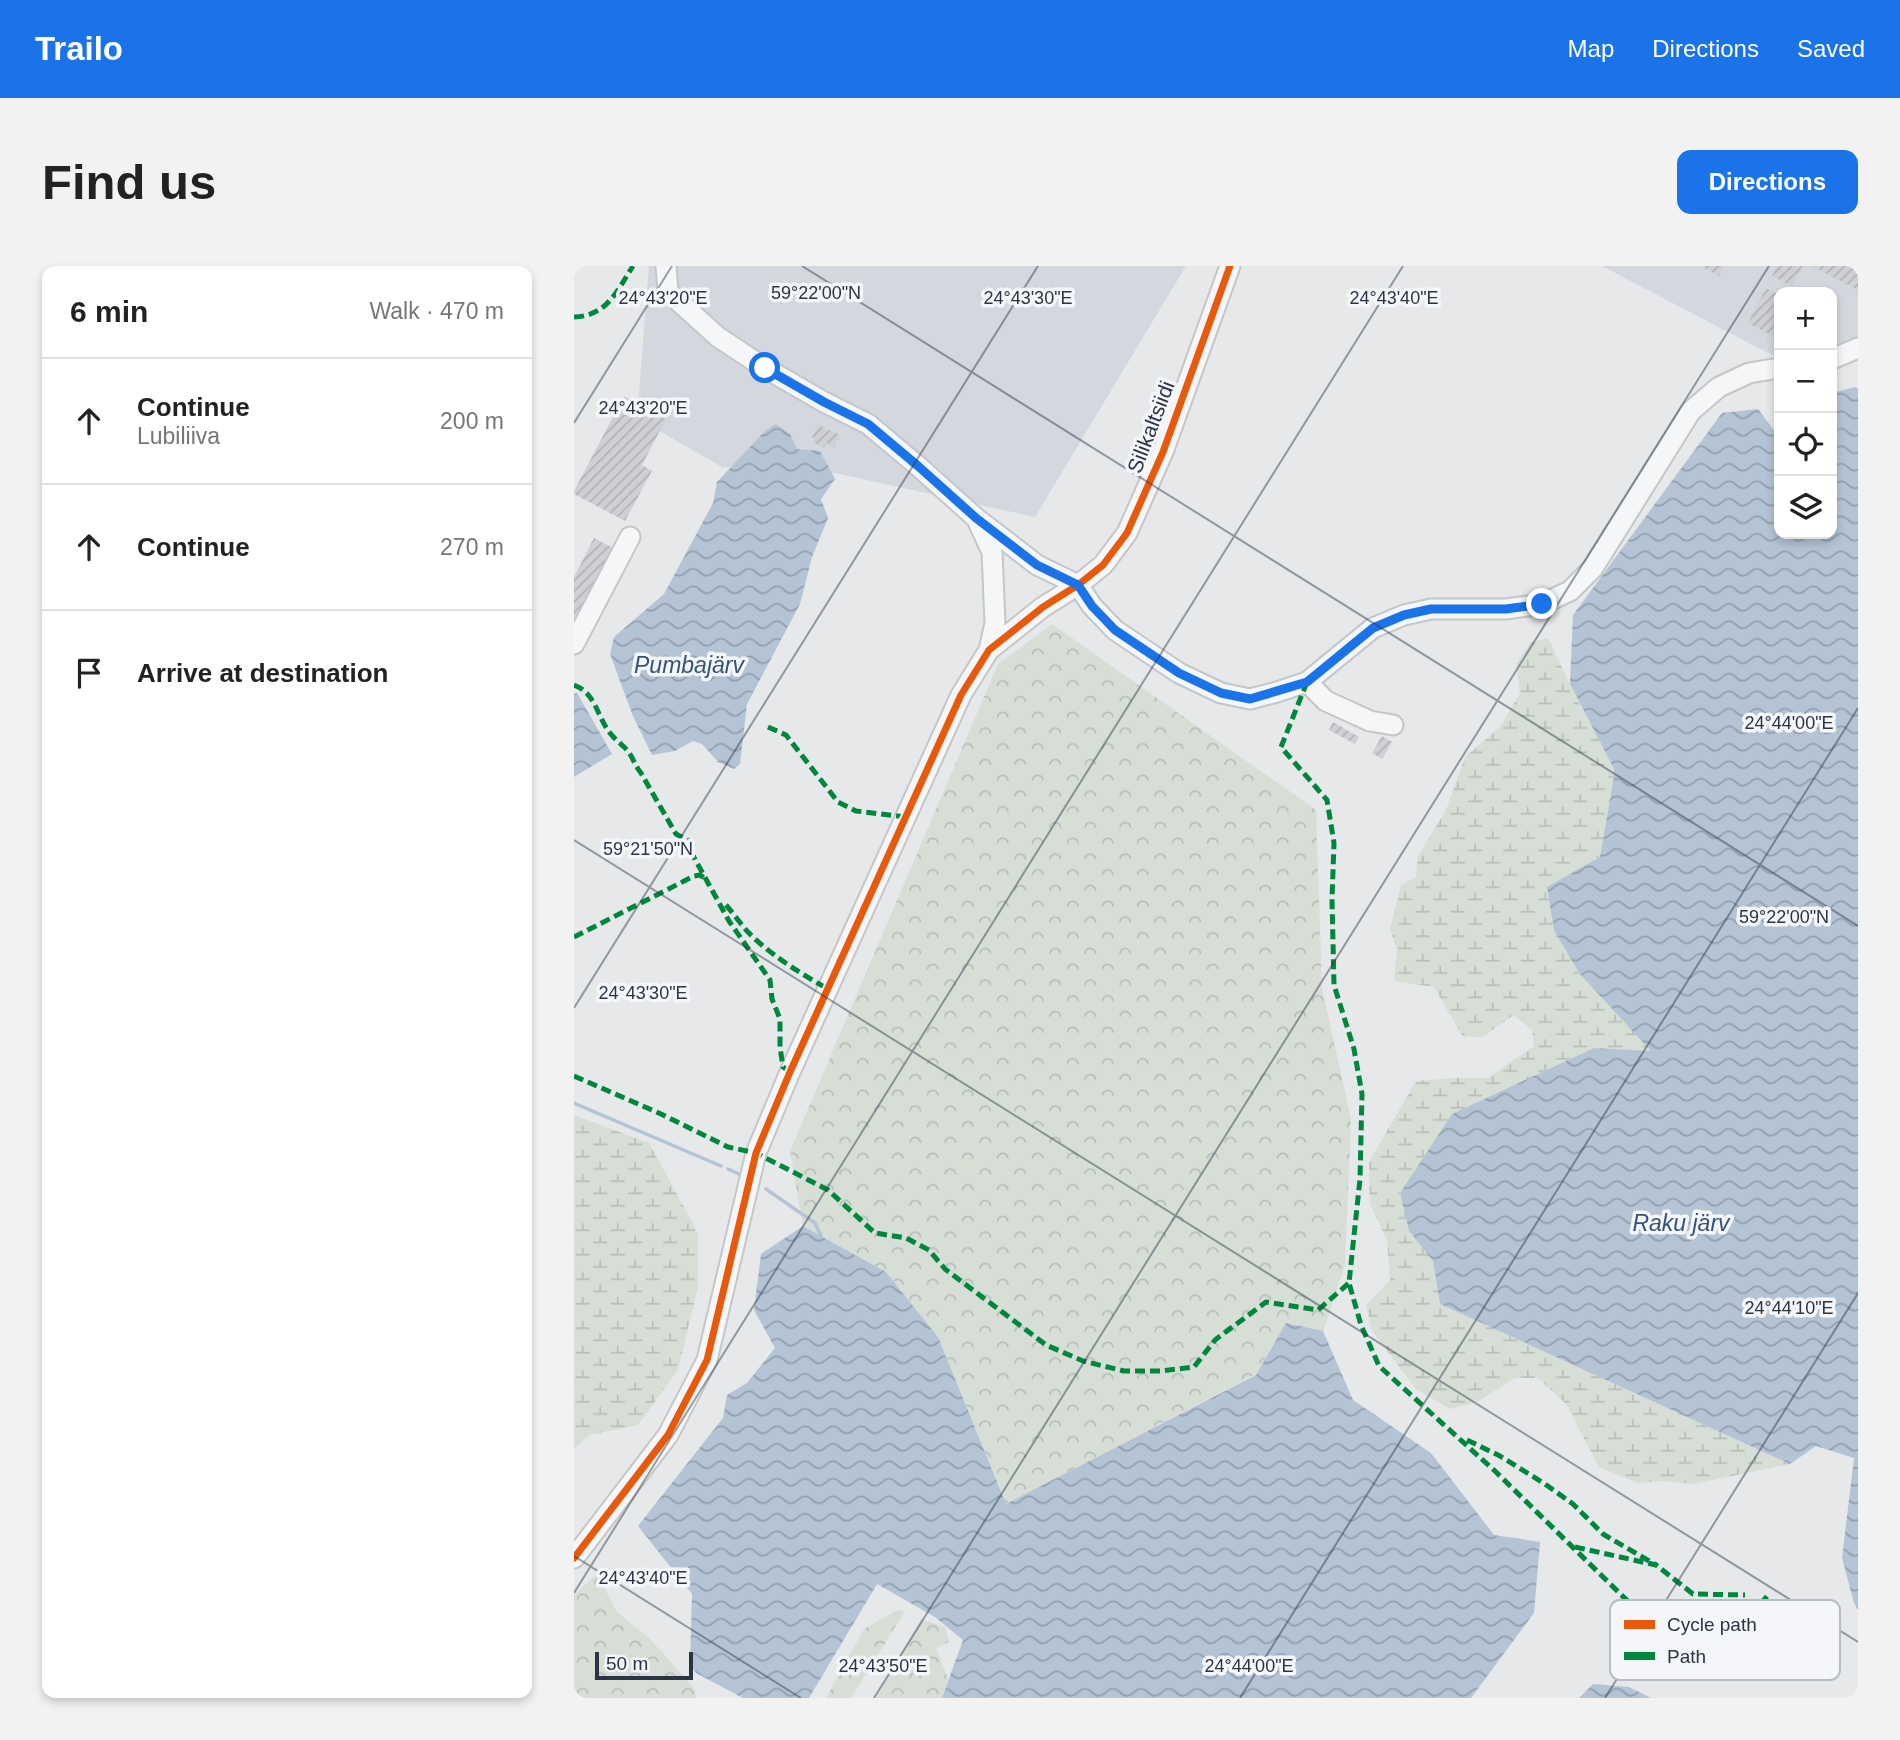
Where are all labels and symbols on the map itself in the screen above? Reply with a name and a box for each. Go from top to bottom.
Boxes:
text: 59°22'00"N [771,283,861,303]
text: 24°43'20"E [618,288,708,308]
text: 24°43'30"E [983,288,1073,308]
text: 24°43'40"E [1349,288,1439,308]
route start [749,352,780,383]
street label: Silikaltsiidi [1122,377,1179,476]
text: 24°43'20"E [598,398,688,418]
route end [1526,588,1557,619]
water label: Pumbajärv [634,652,745,678]
text: 24°44'00"E [1744,713,1834,733]
text: 59°21'50"N [603,839,693,859]
text: 59°22'00"N [1739,907,1829,927]
text: 24°43'30"E [598,983,688,1003]
water label: Raku järv [1632,1210,1731,1236]
text: 24°44'10"E [1744,1298,1834,1318]
text: 24°43'40"E [598,1568,688,1588]
legend [1610,1600,1840,1680]
text: Cycle path [1667,1614,1757,1635]
text: Path [1667,1646,1706,1667]
scale bar [595,1649,693,1681]
text: 24°43'50"E [838,1656,928,1676]
text: 24°44'00"E [1204,1656,1294,1676]

